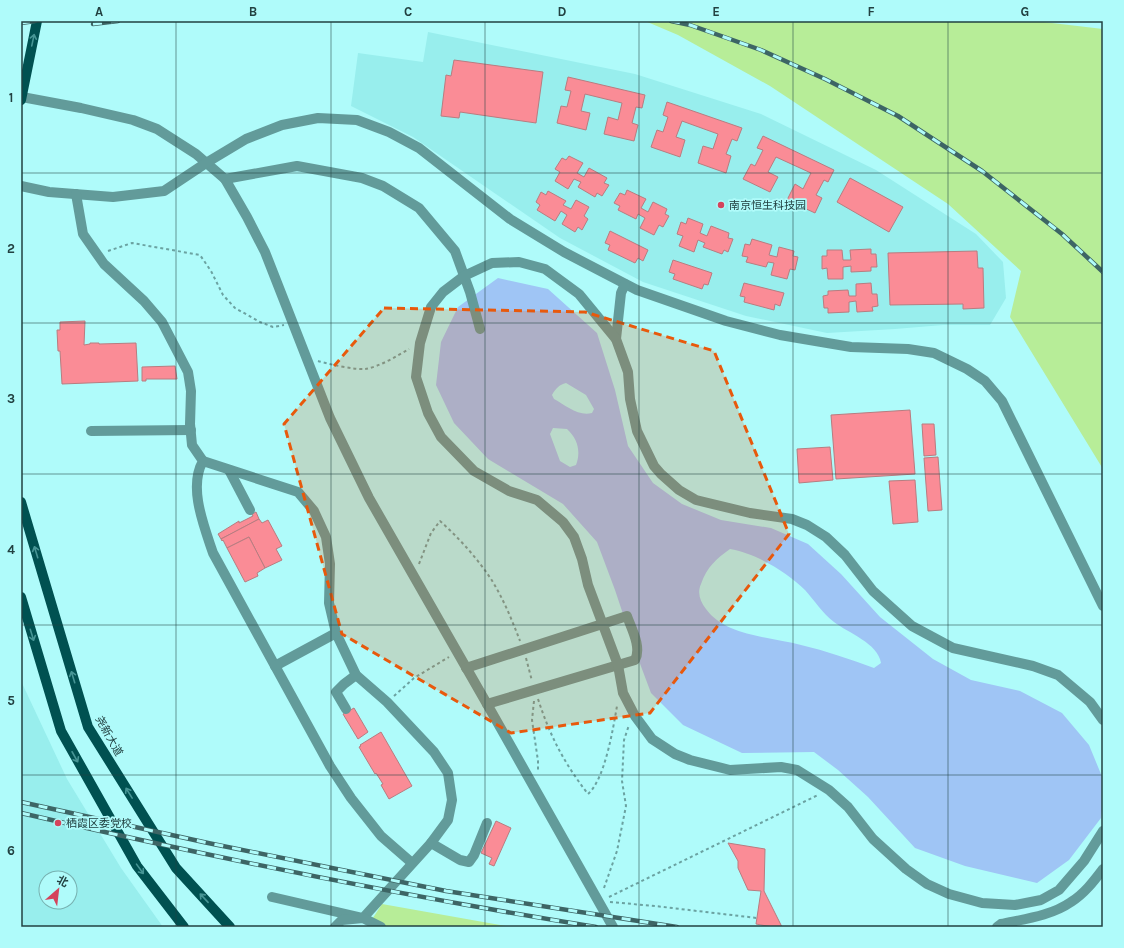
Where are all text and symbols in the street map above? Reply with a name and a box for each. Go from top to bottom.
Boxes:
text: A [95,4,103,19]
text: B [249,4,257,19]
text: C [404,4,412,19]
text: D [558,4,567,19]
text: E [712,4,720,19]
text: F [867,4,875,19]
text: G [1021,4,1029,19]
one-way arrow [29,34,37,47]
text: 1 [9,90,13,105]
place label: 南京恒生科技园 [729,199,806,212]
marker: 南京恒生科技园 [716,200,726,210]
text: 2 [7,241,15,256]
text: 3 [7,391,15,406]
text: 4 [7,542,15,557]
one-way arrow [32,546,39,559]
one-way arrow [29,628,36,641]
one-way arrow [69,670,76,683]
text: 5 [7,693,15,708]
street label: 尧新大道 [93,714,125,758]
one-way arrow [72,750,80,762]
one-way arrow [124,787,132,799]
place label: 栖霞区委党校 [66,817,132,830]
marker: 栖霞区委党校 [53,818,63,828]
text: 6 [7,843,15,858]
one-way arrow [136,864,144,875]
north arrow [38,870,78,910]
text: 北 [55,873,70,890]
one-way arrow [199,893,208,904]

